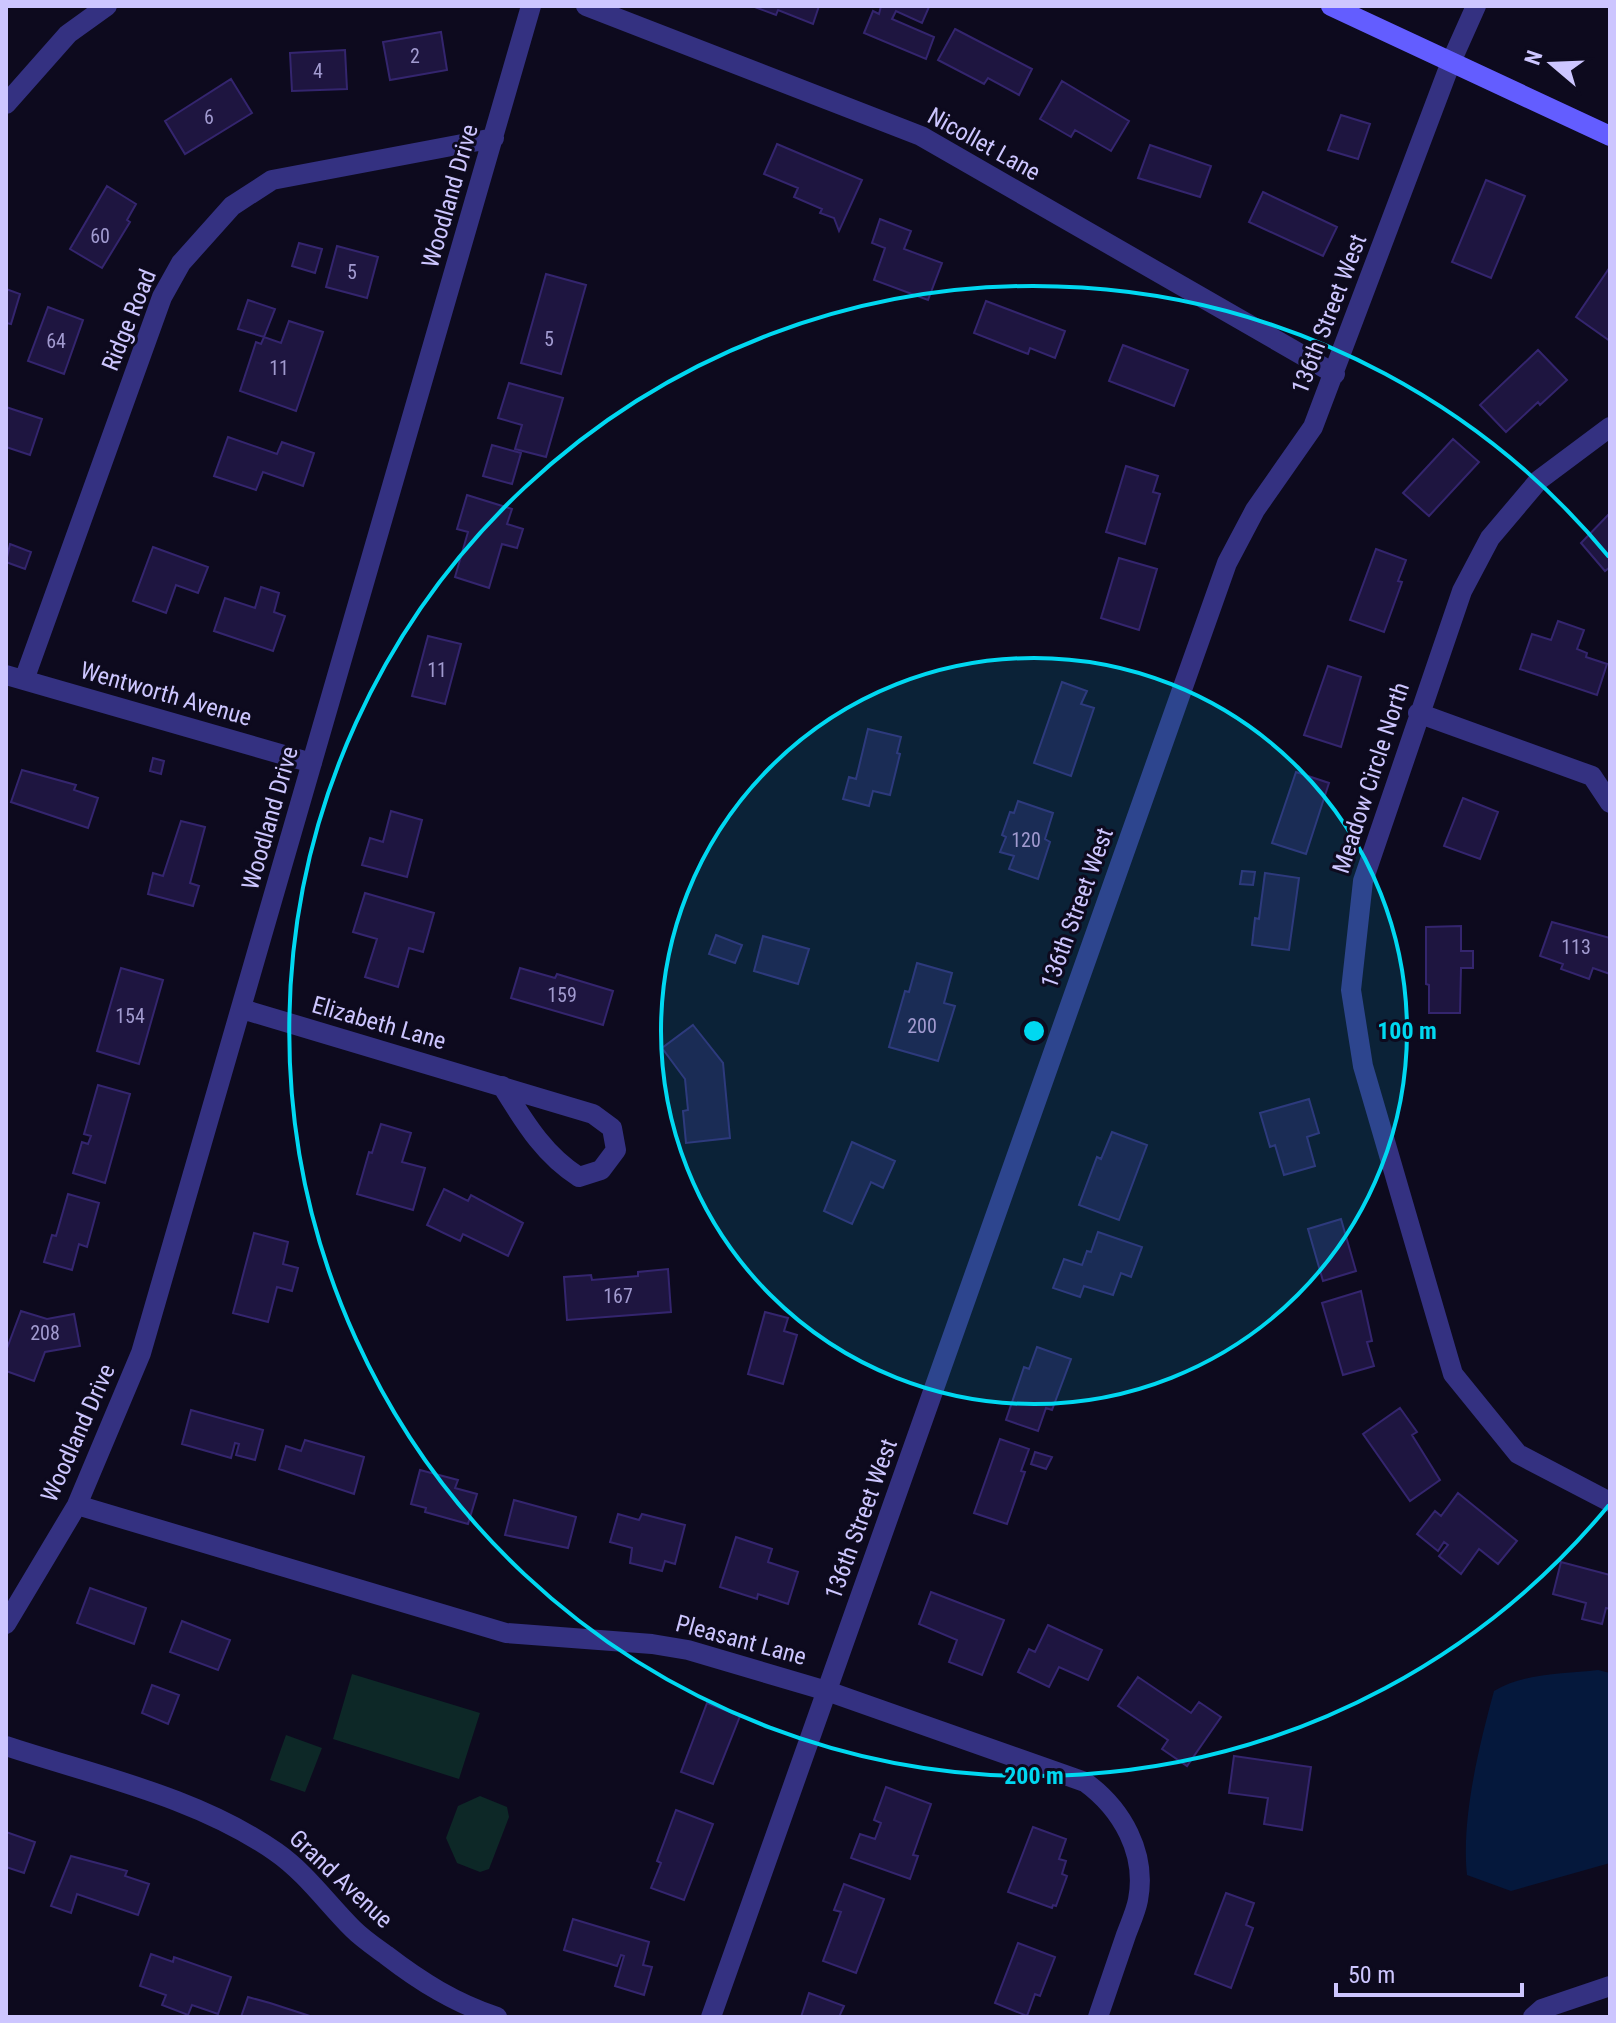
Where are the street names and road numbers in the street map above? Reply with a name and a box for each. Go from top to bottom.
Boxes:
street label: Nicollet Lane [923,102,1045,186]
street label: Woodland Drive [416,121,484,271]
street label: 136th Street West [1286,230,1372,398]
street label: Ridge Road [96,265,162,375]
street label: Wentworth Avenue [77,656,255,732]
street label: Meadow Circle North [1327,679,1415,877]
street label: Woodland Drive [236,743,304,893]
street label: 136th Street West [1035,824,1119,992]
street label: Elizabeth Lane [309,991,449,1055]
street label: Woodland Drive [35,1360,121,1506]
street label: 136th Street West [819,1435,903,1603]
street label: Pleasant Lane [673,1609,809,1671]
street label: Grand Avenue [284,1824,398,1934]

